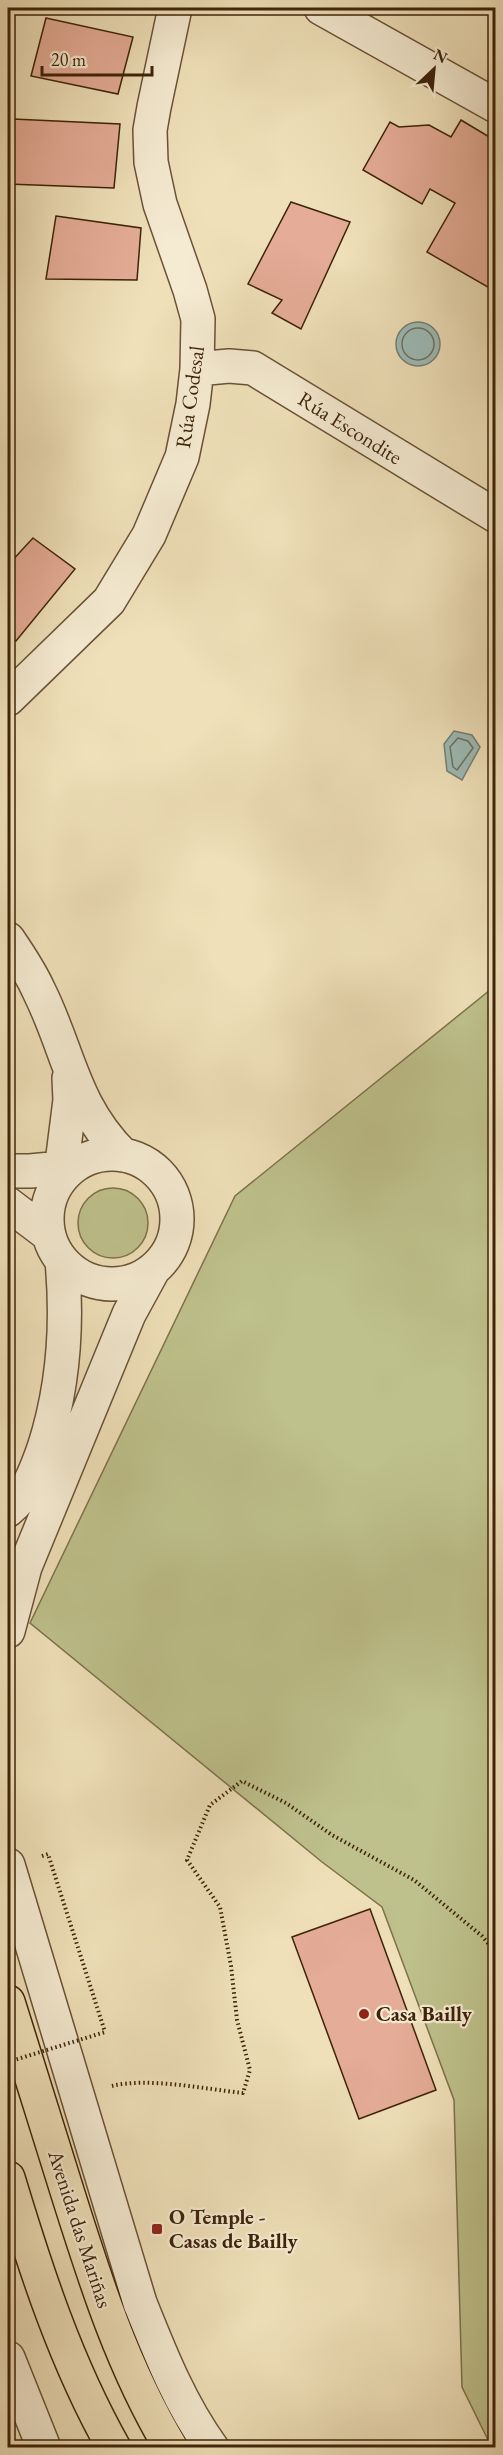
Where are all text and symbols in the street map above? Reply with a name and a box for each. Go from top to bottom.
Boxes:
scale bar [42,39,152,77]
north arrow [404,39,464,99]
text: N [430,44,451,68]
text: 20 m [51,48,86,71]
street label: Rúa Codesal [169,344,210,450]
street label: Rúa Escondite [293,385,407,470]
place label: Casa Bailly [376,2000,473,2027]
marker: Casa Bailly [357,2007,371,2021]
street label: Avenida das Mariñas [42,2145,119,2312]
place label: O Temple - Casas de Bailly [169,2203,298,2254]
marker: O Temple - Casas de Bailly [150,2222,164,2236]

